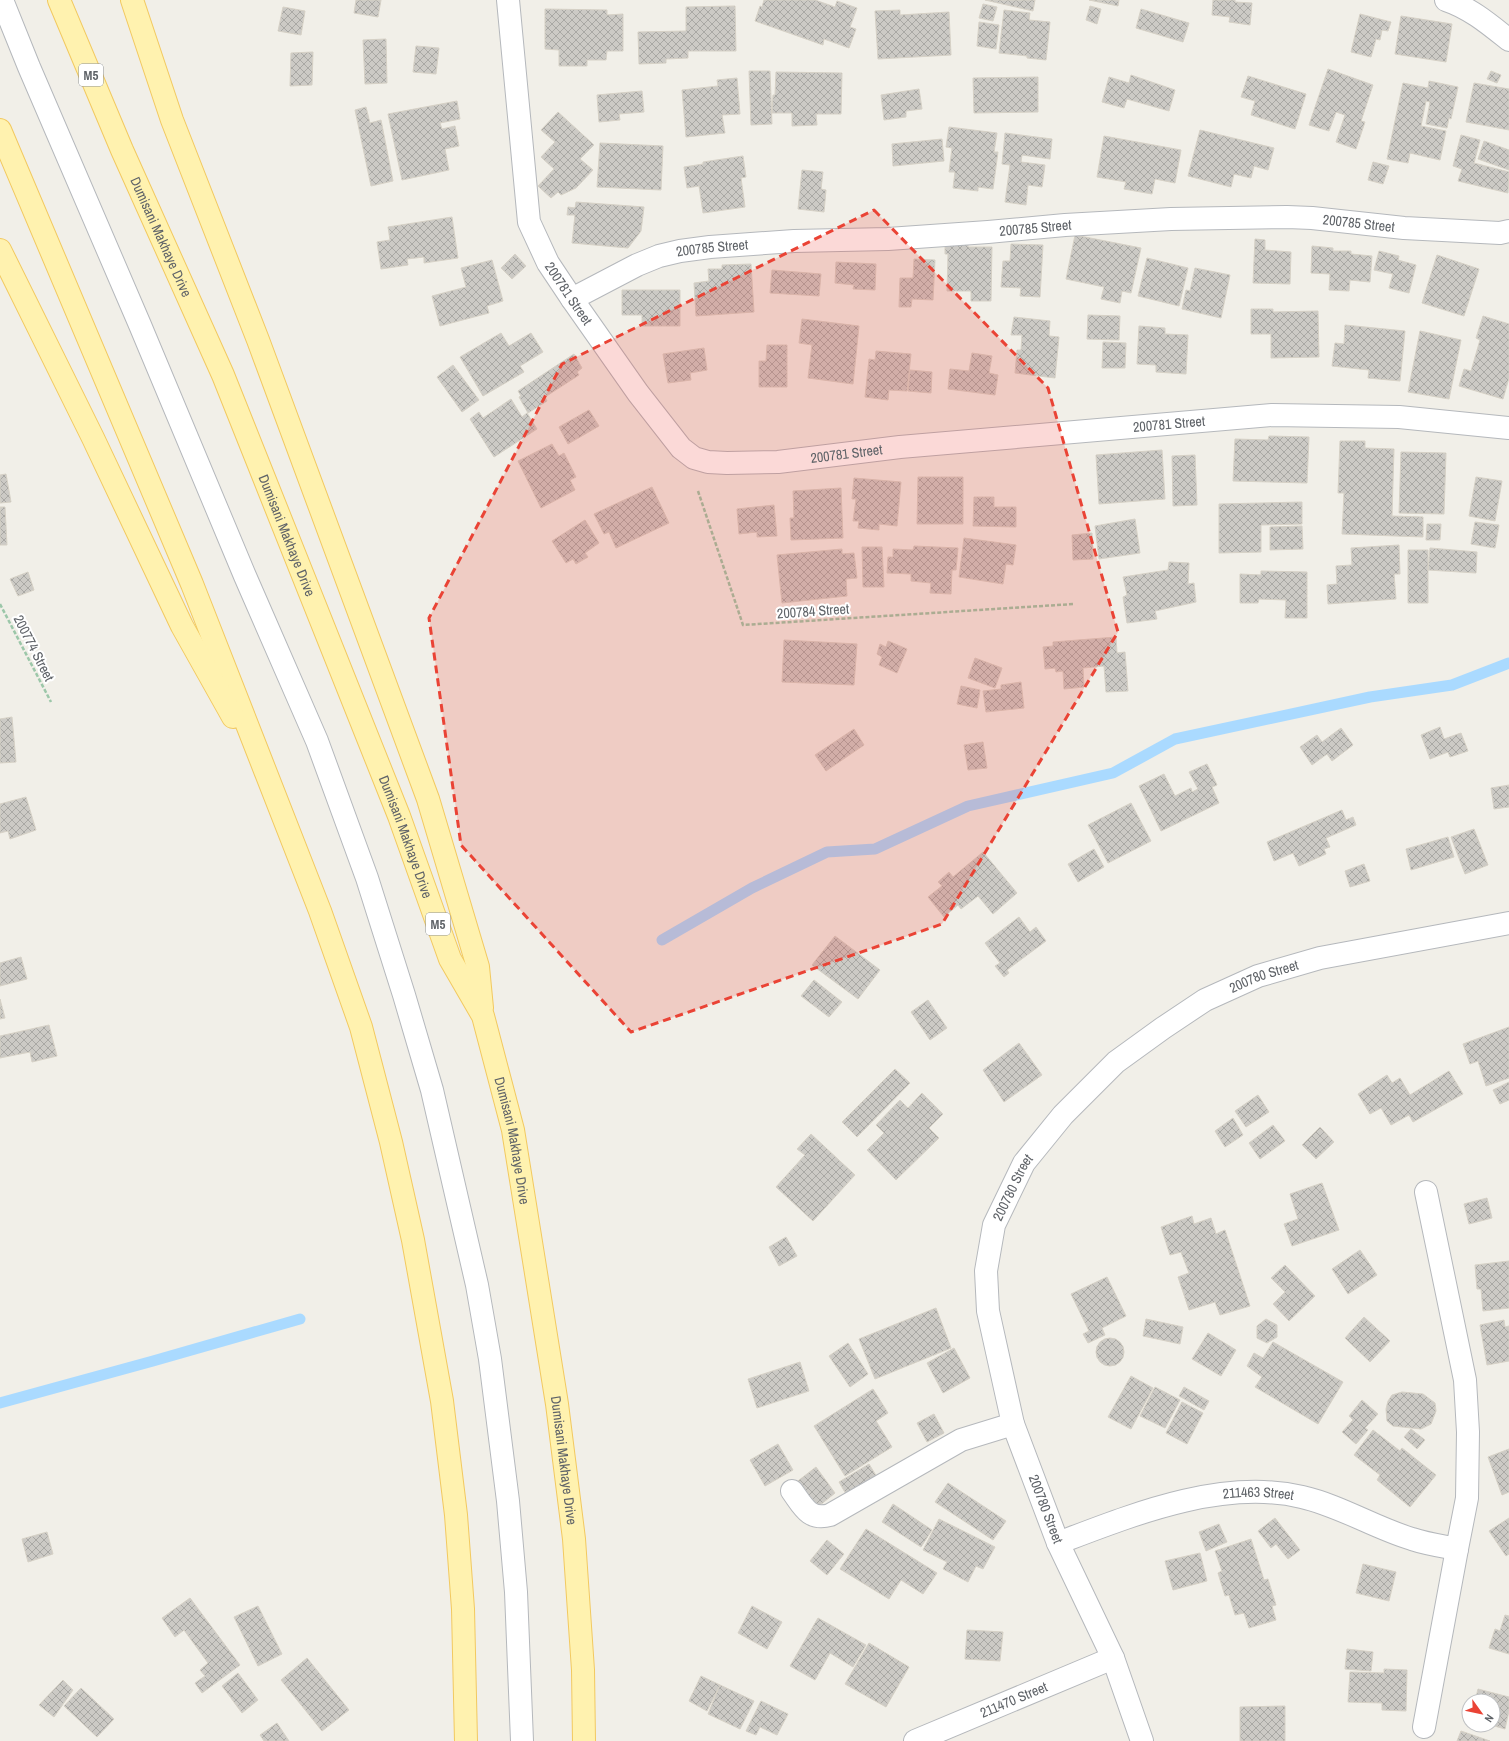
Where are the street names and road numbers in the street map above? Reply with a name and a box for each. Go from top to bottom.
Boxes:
road number: M5 [79,64,103,86]
street label: Dumisani Makhaye Drive [126,174,196,300]
street label: 200785 Street [1322,210,1396,236]
street label: 200785 Street [999,216,1072,240]
street label: 200785 Street [674,235,749,261]
street label: 200781 Street [541,259,596,328]
street label: 200781 Street [1132,412,1206,436]
street label: 200781 Street [809,440,883,467]
street label: Dumisani Makhaye Drive [255,472,319,599]
street label: 200784 Street [776,600,850,622]
street label: 200774 Street [10,612,58,684]
street label: Dumisani Makhaye Drive [375,773,437,901]
road number: M5 [426,913,450,935]
street label: 200780 Street [1226,956,1301,997]
street label: Dumisani Makhaye Drive [490,1075,534,1206]
street label: 200780 Street [988,1150,1037,1224]
street label: Dumisani Makhaye Drive [547,1395,581,1526]
street label: 200780 Street [1025,1472,1067,1546]
street label: 211463 Street [1222,1483,1295,1504]
street label: 211470 Street [977,1678,1050,1722]

